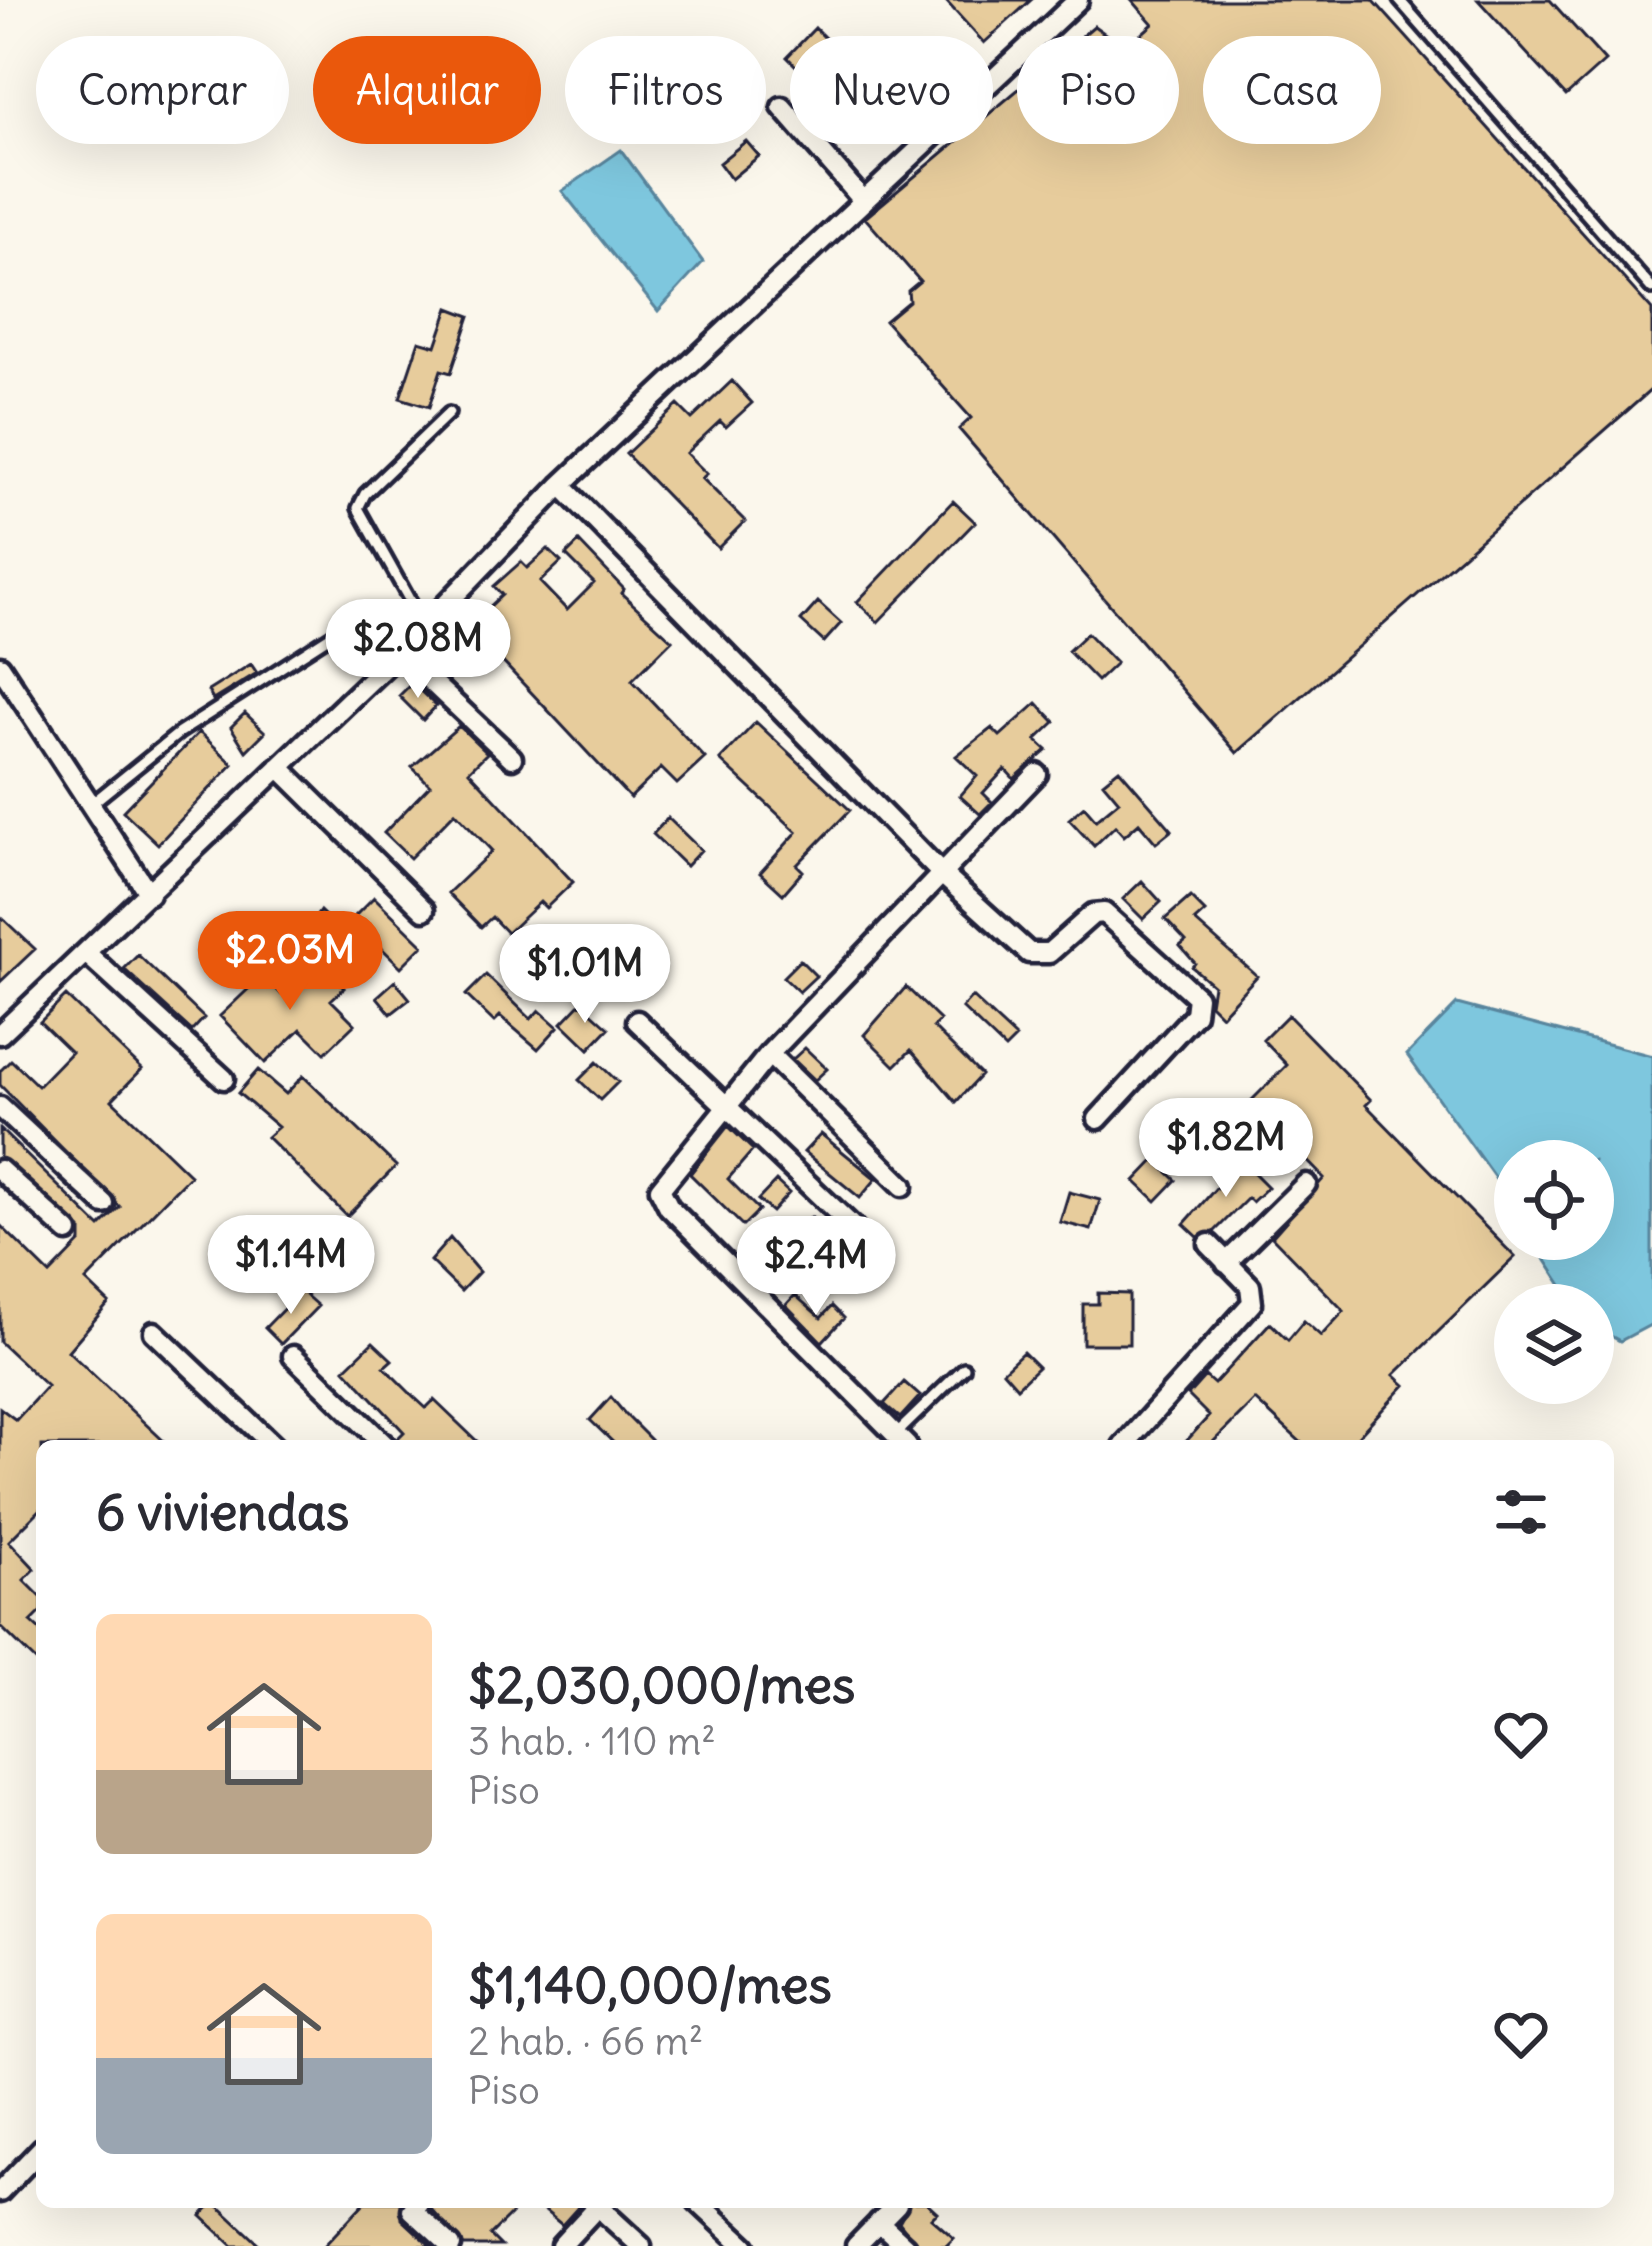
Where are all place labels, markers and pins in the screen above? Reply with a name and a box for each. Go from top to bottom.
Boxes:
pin: $2.08M [320,599,516,701]
pin: $2.03M [192,911,388,1013]
pin: $1.01M [487,924,683,1026]
pin: $1.82M [1128,1098,1324,1200]
pin: $1.14M [193,1215,389,1317]
pin: $2.4M [732,1216,900,1318]

